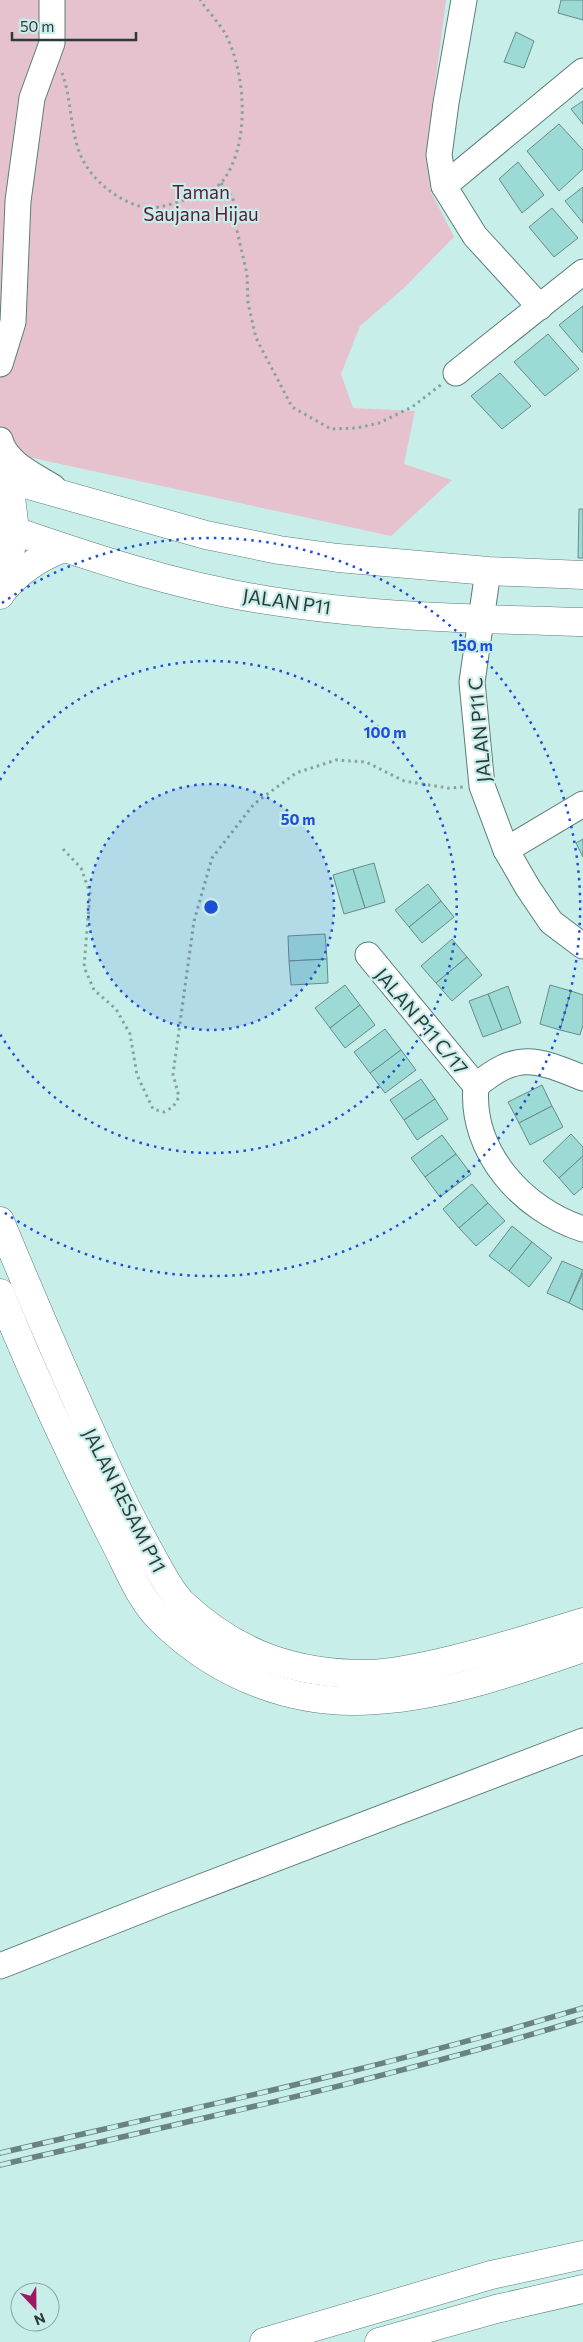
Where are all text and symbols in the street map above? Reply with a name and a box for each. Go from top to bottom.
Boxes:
scale bar [12,10,136,42]
text: 50 m [20,17,54,35]
park label: Taman Saujana Hijau [143,180,259,225]
street label: JALAN P11 [241,583,333,619]
text: 150 m [451,636,493,654]
street label: JALAN P11 C [463,676,495,784]
text: 100 m [364,723,406,741]
text: 50 m [281,810,315,828]
centre of rings [202,898,220,916]
street label: JALAN P11 C/17 [371,963,473,1079]
street label: JALAN RESAM P11 [79,1424,171,1576]
north arrow [10,2282,60,2332]
text: N [32,2310,48,2329]

